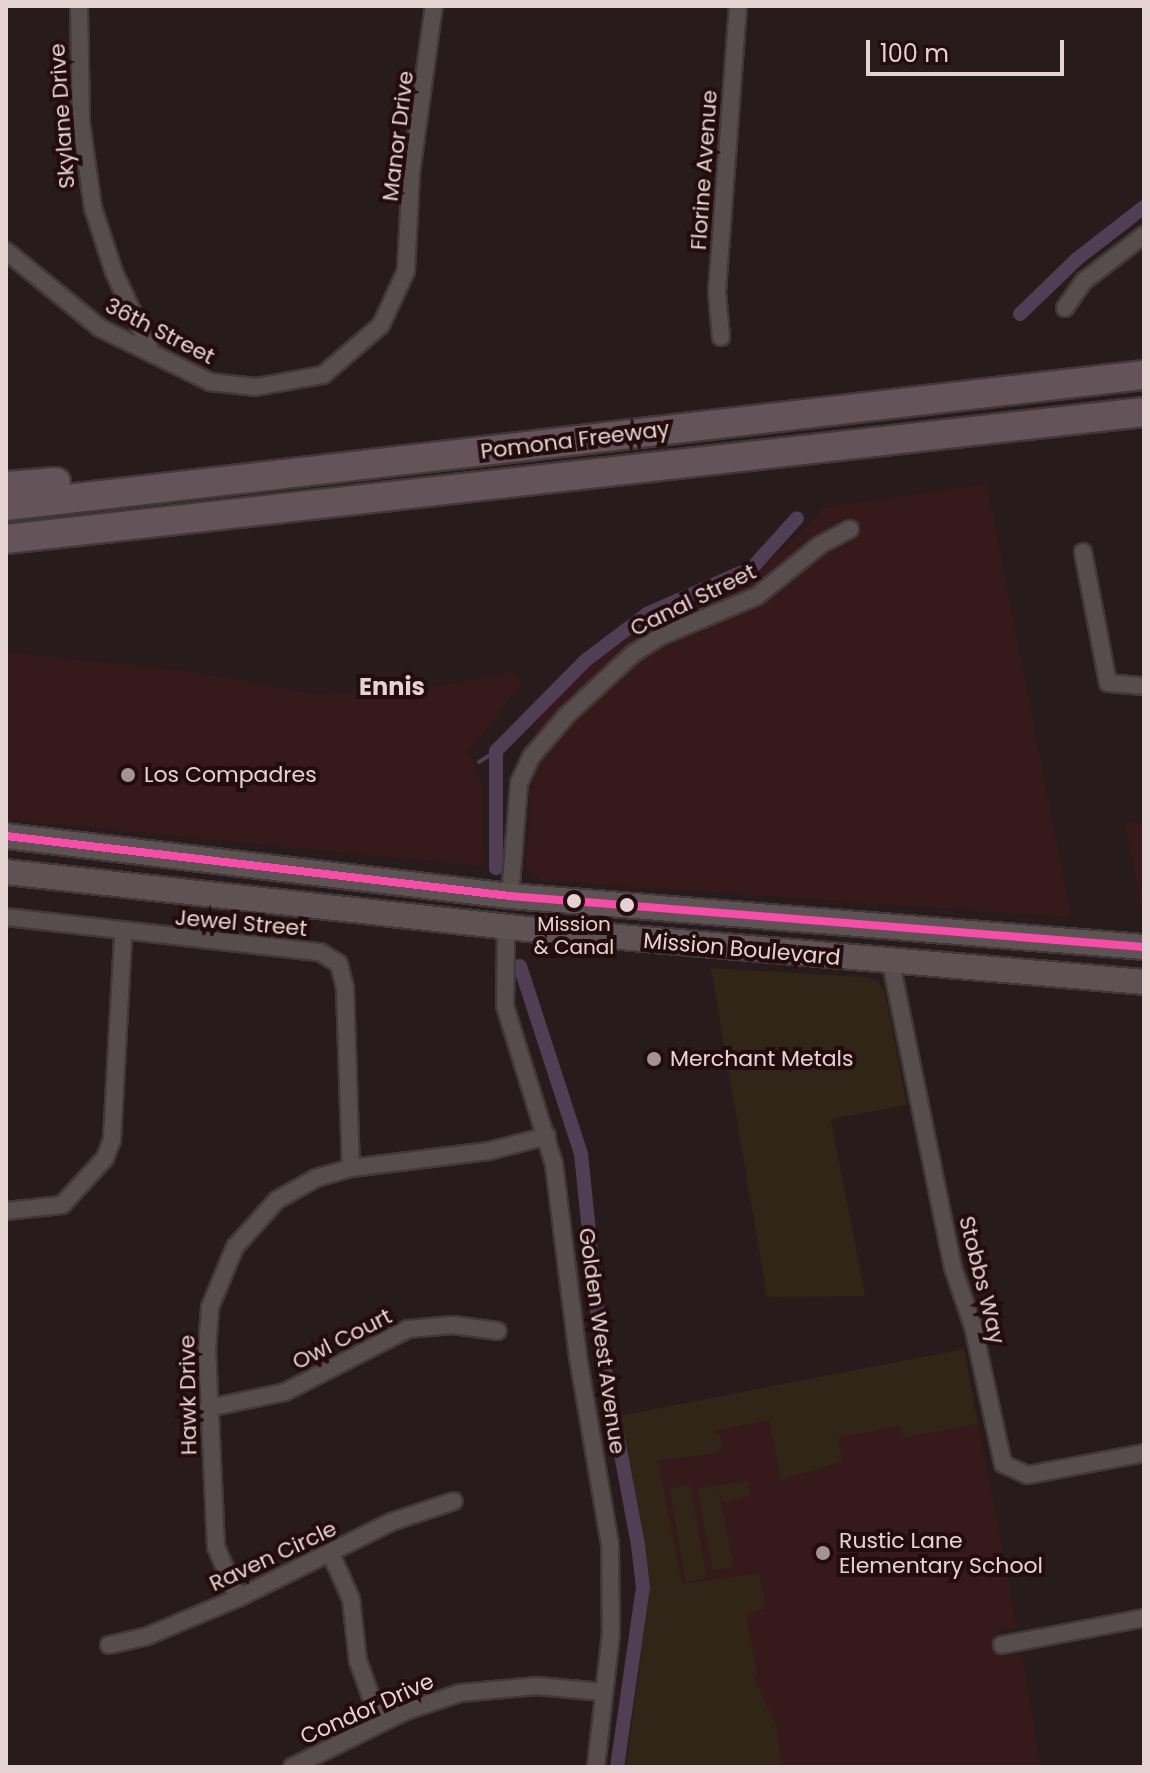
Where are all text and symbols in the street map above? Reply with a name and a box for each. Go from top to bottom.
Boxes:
scale bar [870,24,1068,74]
text: 100 m [880,37,949,70]
street label: Skylane Drive [44,42,80,190]
street label: Manor Drive [377,69,419,203]
street label: Florine Avenue [685,89,723,251]
street label: 36th Street [101,292,219,370]
street label: Pomona Freeway [479,415,671,465]
street label: Canal Street [626,558,760,642]
district label: Ennis [359,673,425,701]
place label: Los Compadres [144,762,317,788]
marker: Los Compadres [119,766,137,784]
marker: Mission & Canal [566,893,582,909]
unlabelled marker [619,897,635,913]
street label: Jewel Street [174,904,308,942]
place label: Mission & Canal [534,912,614,959]
street label: Mission Boulevard [642,927,842,971]
place label: Merchant Metals [670,1046,853,1072]
marker: Merchant Metals [645,1050,663,1068]
street label: Stobbs Way [953,1213,1011,1347]
street label: Golden West Avenue [573,1226,631,1456]
street label: Owl Court [288,1303,396,1375]
street label: Hawk Drive [174,1335,202,1455]
street label: Raven Circle [205,1515,341,1597]
place label: Rustic Lane Elementary School [839,1527,1043,1578]
marker: Rustic Lane Elementary School [814,1544,832,1562]
street label: Condor Drive [296,1668,438,1750]

